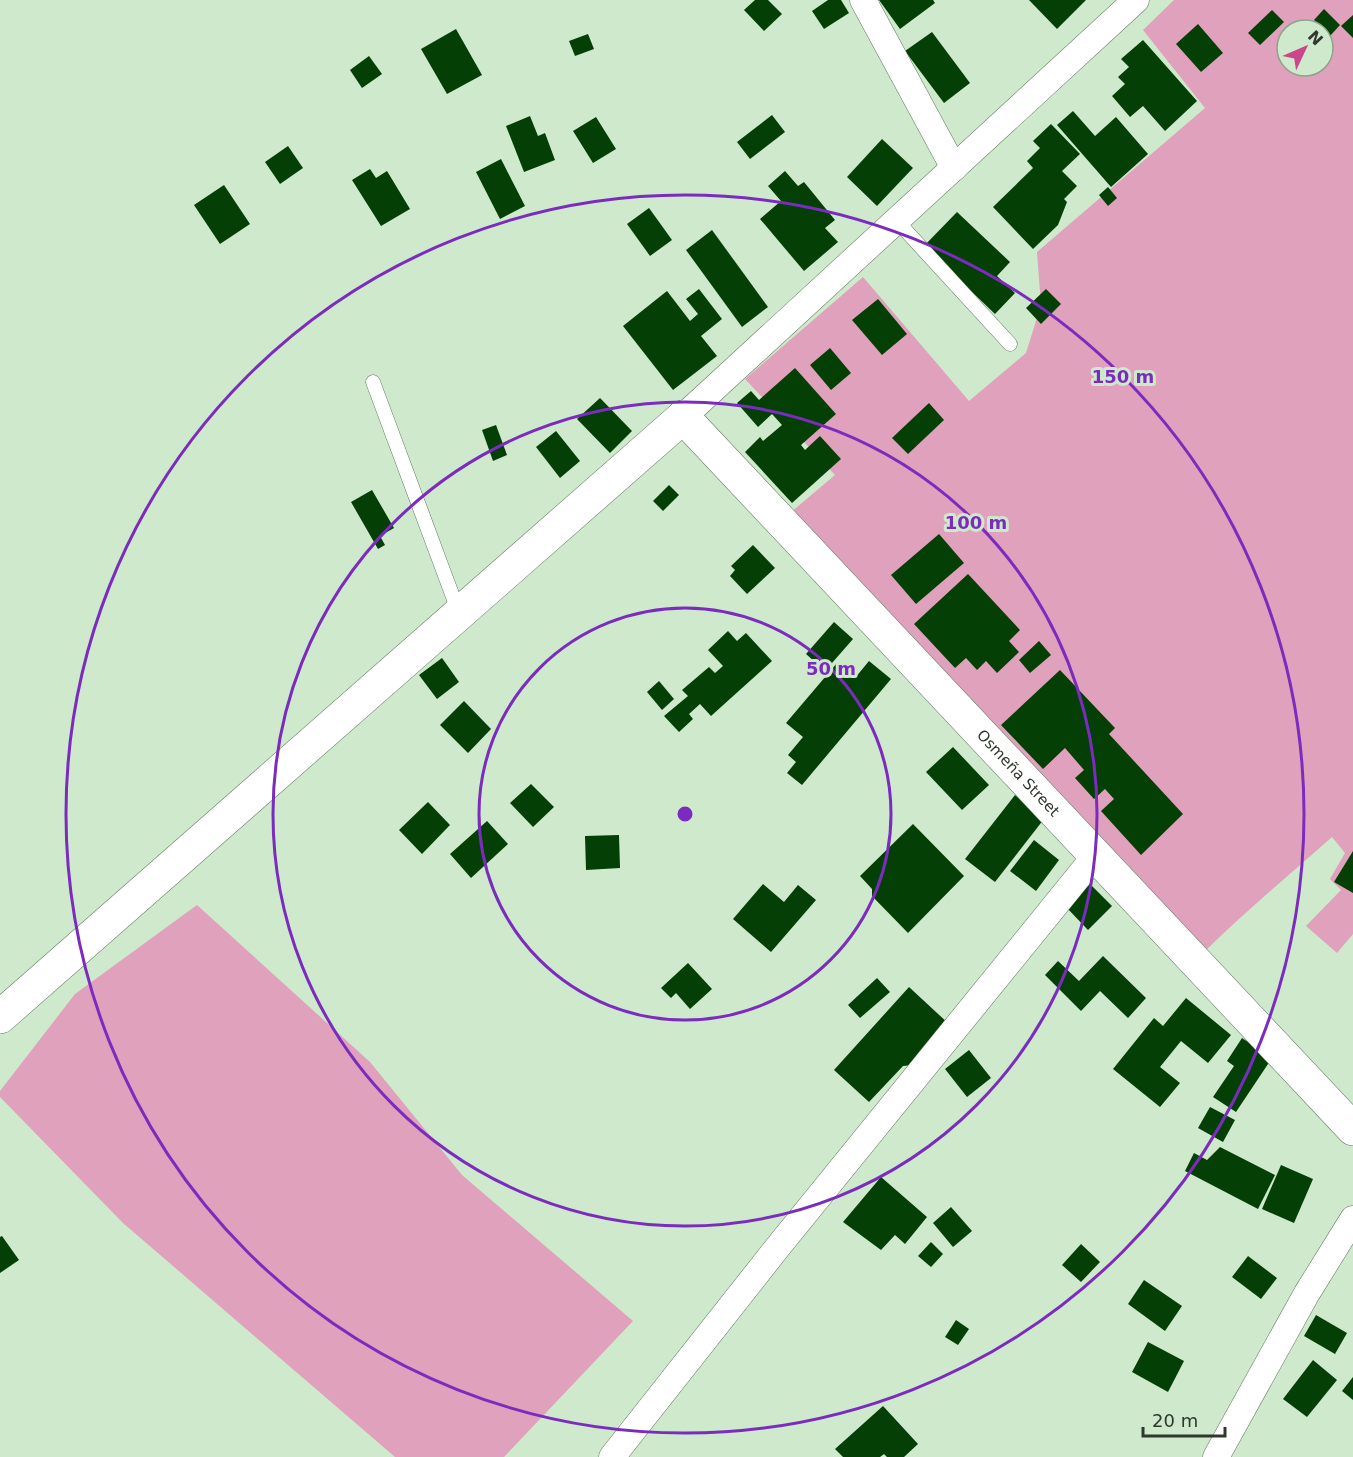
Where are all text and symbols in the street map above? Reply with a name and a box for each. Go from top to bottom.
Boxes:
north arrow [1275,18,1335,78]
text: N [1304,27,1327,49]
text: 150 m [1092,366,1154,387]
text: 100 m [945,512,1007,533]
text: 50 m [806,658,856,679]
street label: Osmeña Street [973,726,1063,820]
centre of rings [675,804,695,824]
scale bar [1143,1400,1226,1438]
text: 20 m [1152,1410,1198,1431]

